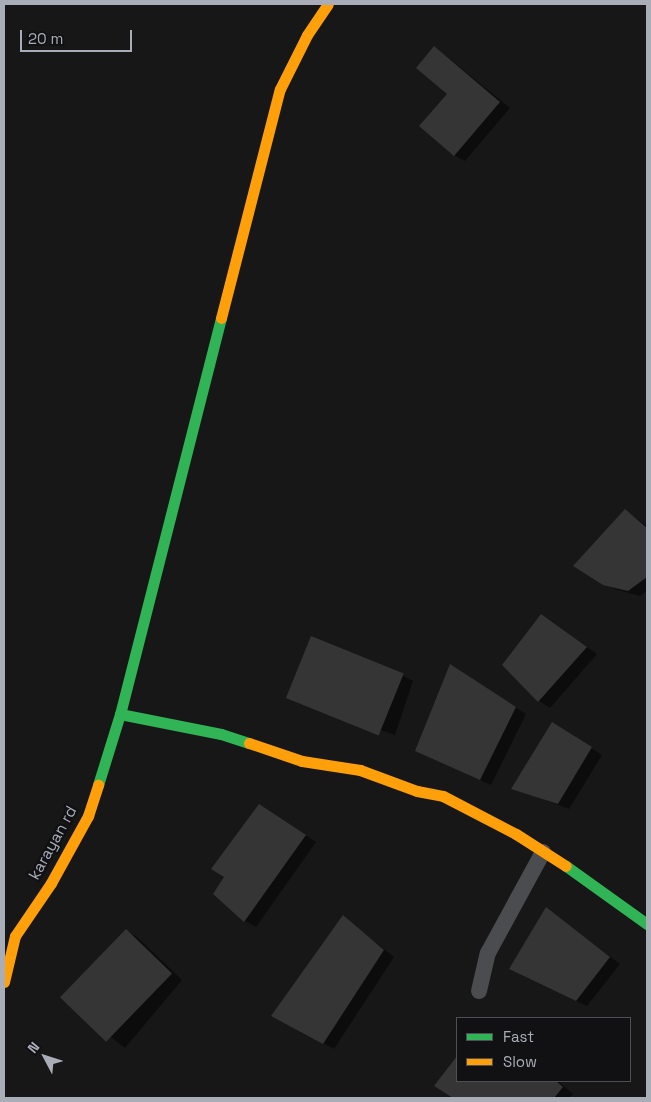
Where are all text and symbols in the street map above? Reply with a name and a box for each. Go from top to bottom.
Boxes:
scale bar [22,20,135,52]
text: 20 m [28,29,63,48]
street label: karayan rd [25,803,81,883]
legend [456,1017,631,1082]
text: Fast [503,1027,534,1046]
north arrow [20,1032,70,1082]
text: N [24,1038,43,1057]
text: Slow [503,1052,537,1071]

